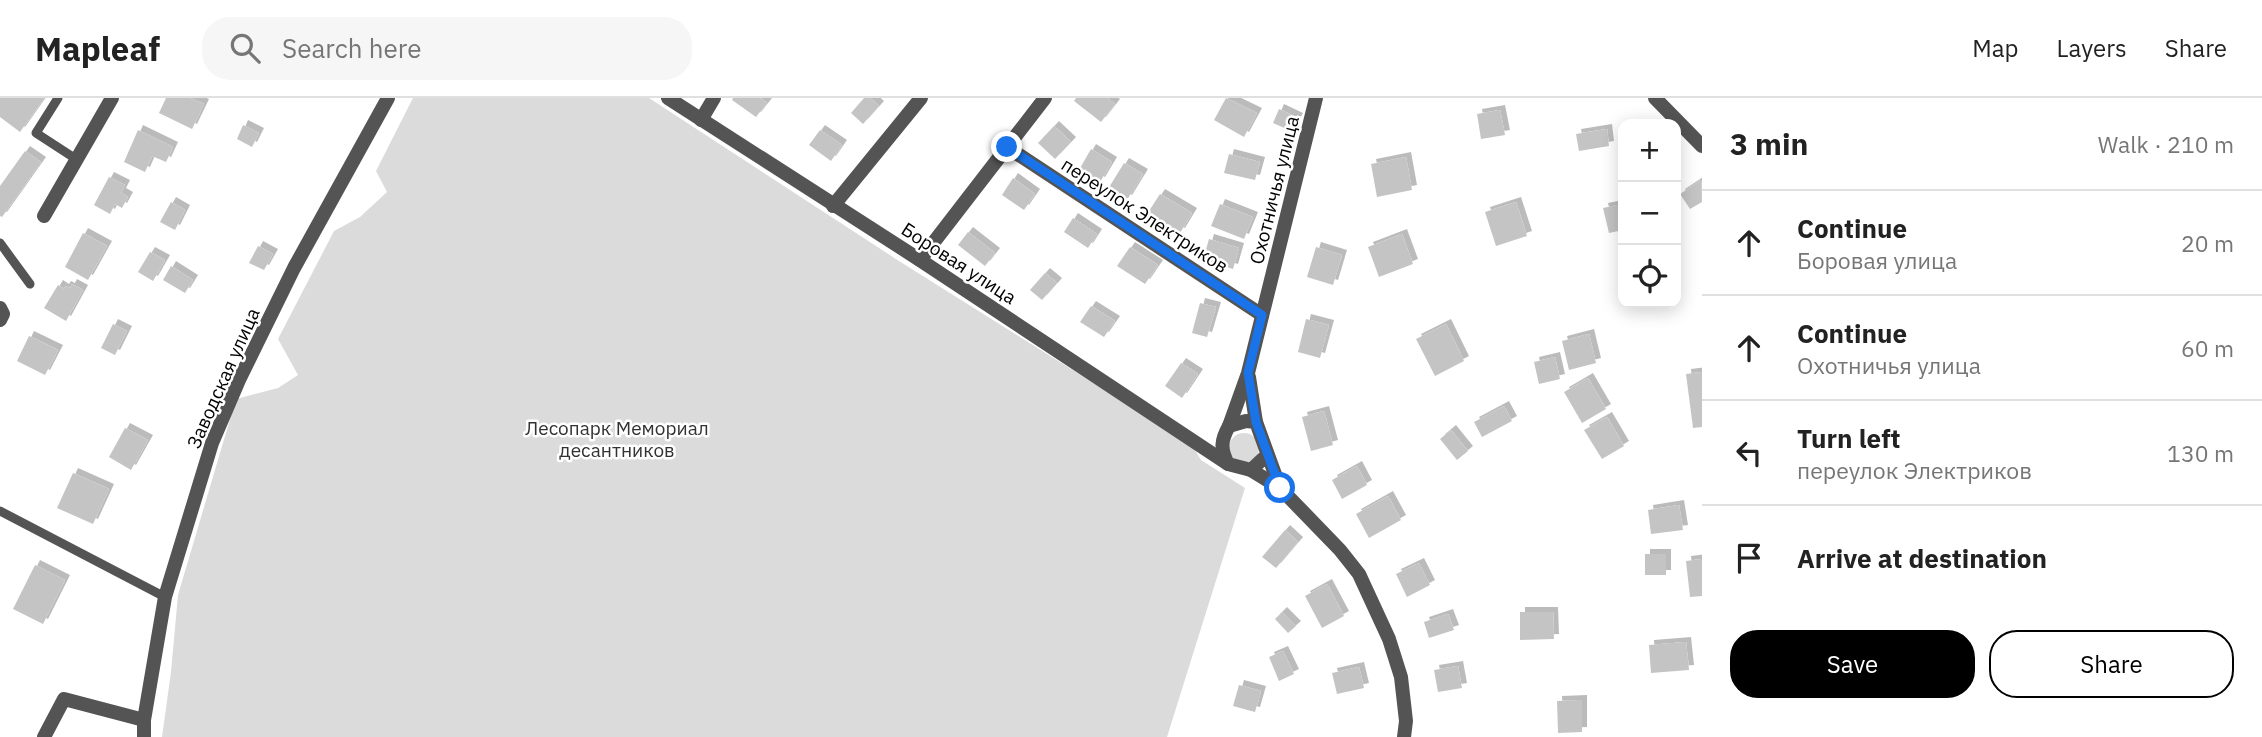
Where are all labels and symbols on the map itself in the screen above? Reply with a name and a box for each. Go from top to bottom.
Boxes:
street label: Охотничья улица [1244,113,1304,267]
route end [991,131,1022,162]
street label: переулок Электриков [1057,152,1233,278]
street label: Боровая улица [897,217,1021,309]
street label: Заводская улица [181,304,265,452]
park label: Лесопарк Мемориал десантников [525,416,709,462]
route start [1264,472,1295,503]

